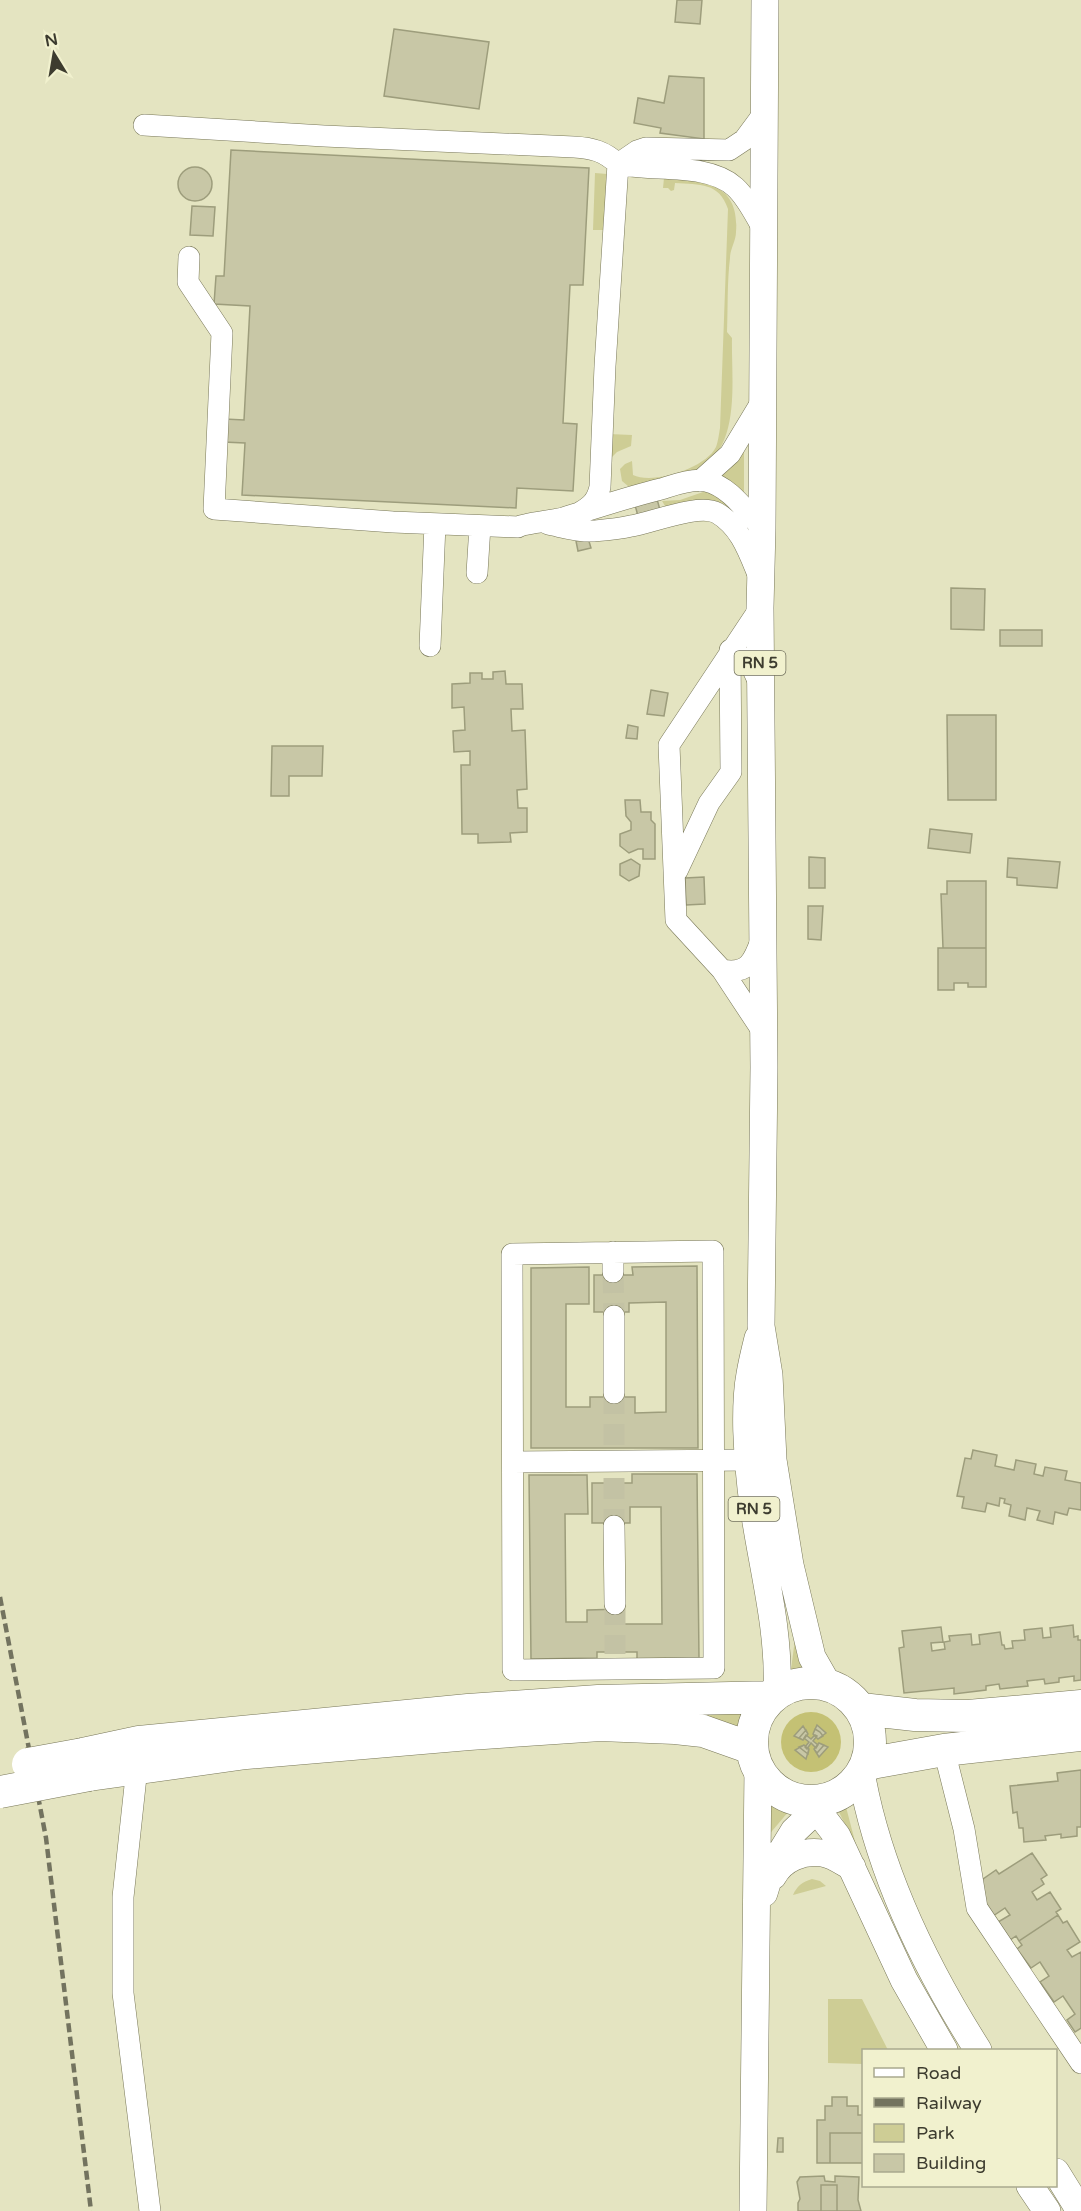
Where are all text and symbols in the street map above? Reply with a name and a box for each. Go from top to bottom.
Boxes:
north arrow [24,24,84,84]
text: N [43,29,60,51]
road number: RN 5 [734,651,786,675]
road number: RN 5 [728,1497,780,1521]
legend [862,2049,1057,2187]
text: Road [916,2062,961,2084]
text: Railway [916,2092,982,2114]
text: Park [916,2122,955,2144]
text: Building [916,2152,986,2174]

